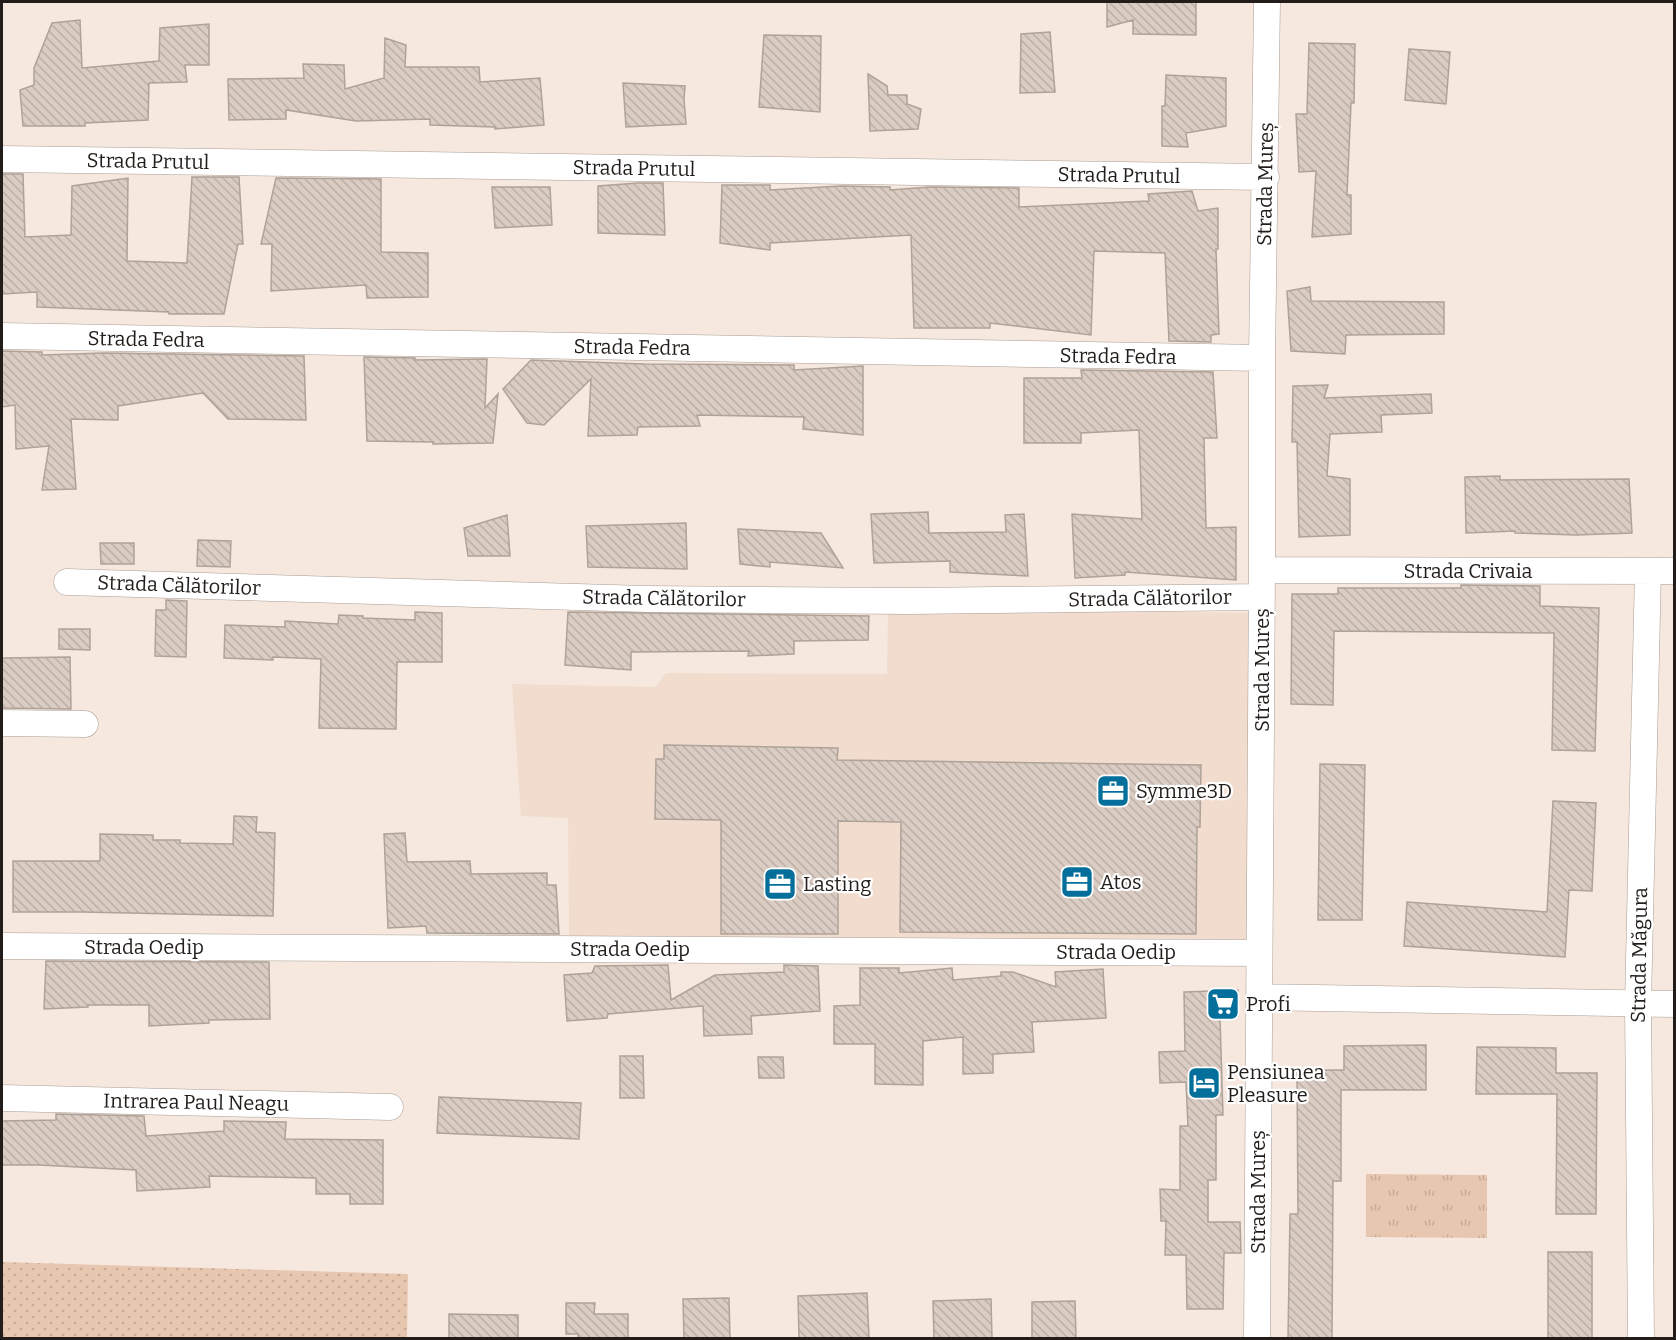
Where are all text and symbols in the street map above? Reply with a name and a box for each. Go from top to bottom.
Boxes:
street label: Strada Mureș [1252,122,1279,246]
street label: Strada Prutul [86,148,210,174]
street label: Strada Prutul [572,155,696,181]
street label: Strada Prutul [1057,162,1181,188]
street label: Strada Fedra [87,326,205,352]
street label: Strada Fedra [573,334,691,360]
street label: Strada Fedra [1059,343,1177,369]
street label: Strada Crivaia [1404,559,1532,583]
street label: Strada Călătorilor [97,570,261,600]
street label: Strada Călătorilor [582,585,746,611]
street label: Strada Călătorilor [1068,585,1232,611]
street label: Strada Mureș [1250,608,1275,732]
office icon: Symme3D [1095,773,1131,809]
place label: Symme3D [1136,779,1232,803]
office icon: Atos [1059,864,1095,900]
office icon: Lasting [762,866,798,902]
place label: Atos [1100,870,1142,894]
place label: Lasting [803,872,871,896]
street label: Strada Măgura [1626,887,1652,1023]
street label: Strada Oedip [84,935,204,959]
street label: Strada Oedip [570,937,690,961]
street label: Strada Oedip [1056,940,1176,964]
supermarket icon: Profi [1205,986,1241,1022]
place label: Profi [1246,992,1291,1016]
place label: Pensiunea Pleasure [1227,1060,1325,1107]
hotel icon: Pensiunea Pleasure [1186,1065,1222,1101]
street label: Intrarea Paul Neagu [103,1088,289,1116]
street label: Strada Mureș [1246,1130,1271,1254]

